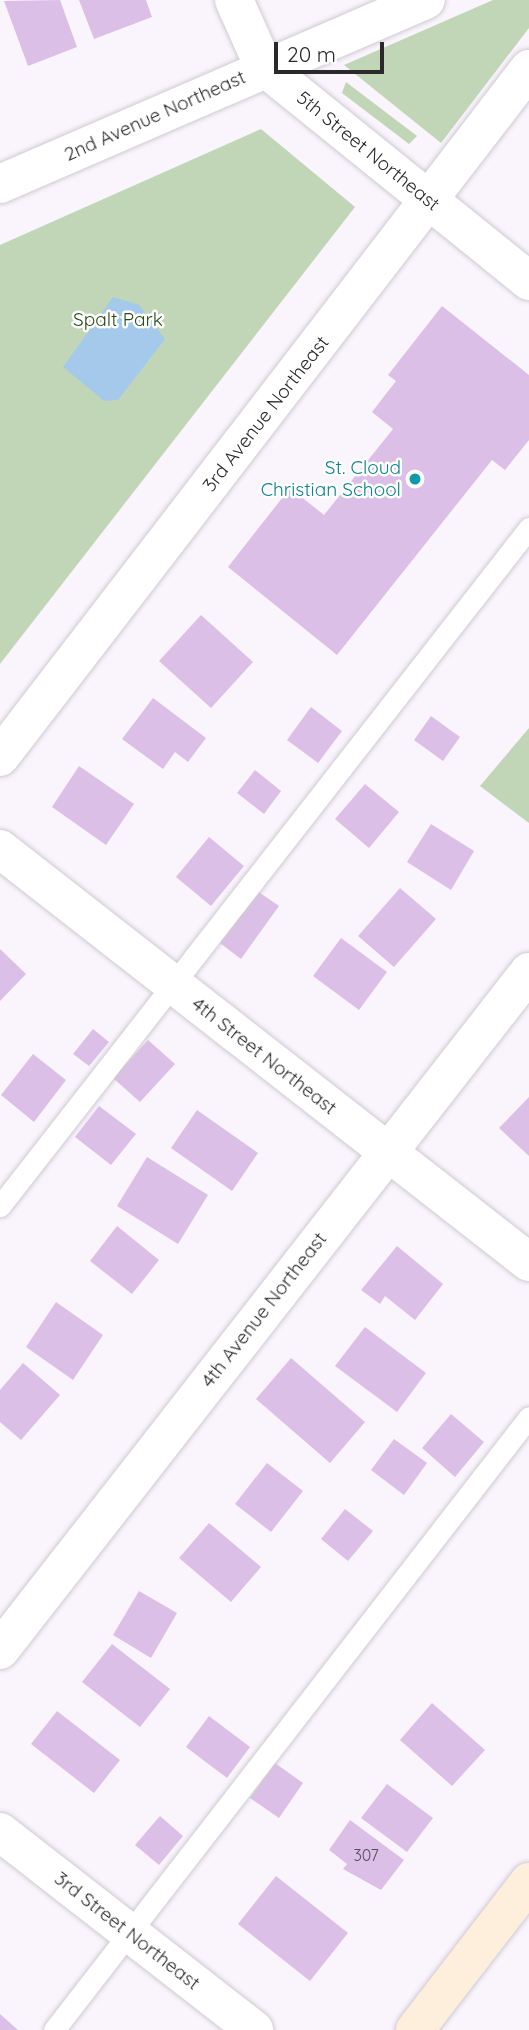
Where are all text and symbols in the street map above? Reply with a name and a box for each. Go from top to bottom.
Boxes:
scale bar [277,28,387,72]
text: 20 m [287,41,336,67]
street label: 2nd Avenue Northeast [61,66,249,166]
street label: 5th Street Northeast [292,86,444,216]
park label: Spalt Park [73,309,163,331]
street label: 3rd Avenue Northeast [198,332,334,496]
place label: St. Cloud Christian School [261,457,401,501]
marker: St. Cloud Christian School [407,471,423,487]
street label: 4th Street Northeast [187,993,341,1119]
street label: 4th Avenue Northeast [196,1228,332,1392]
house number: 307 [353,1845,379,1865]
street label: 3rd Street Northeast [50,1867,204,1995]

